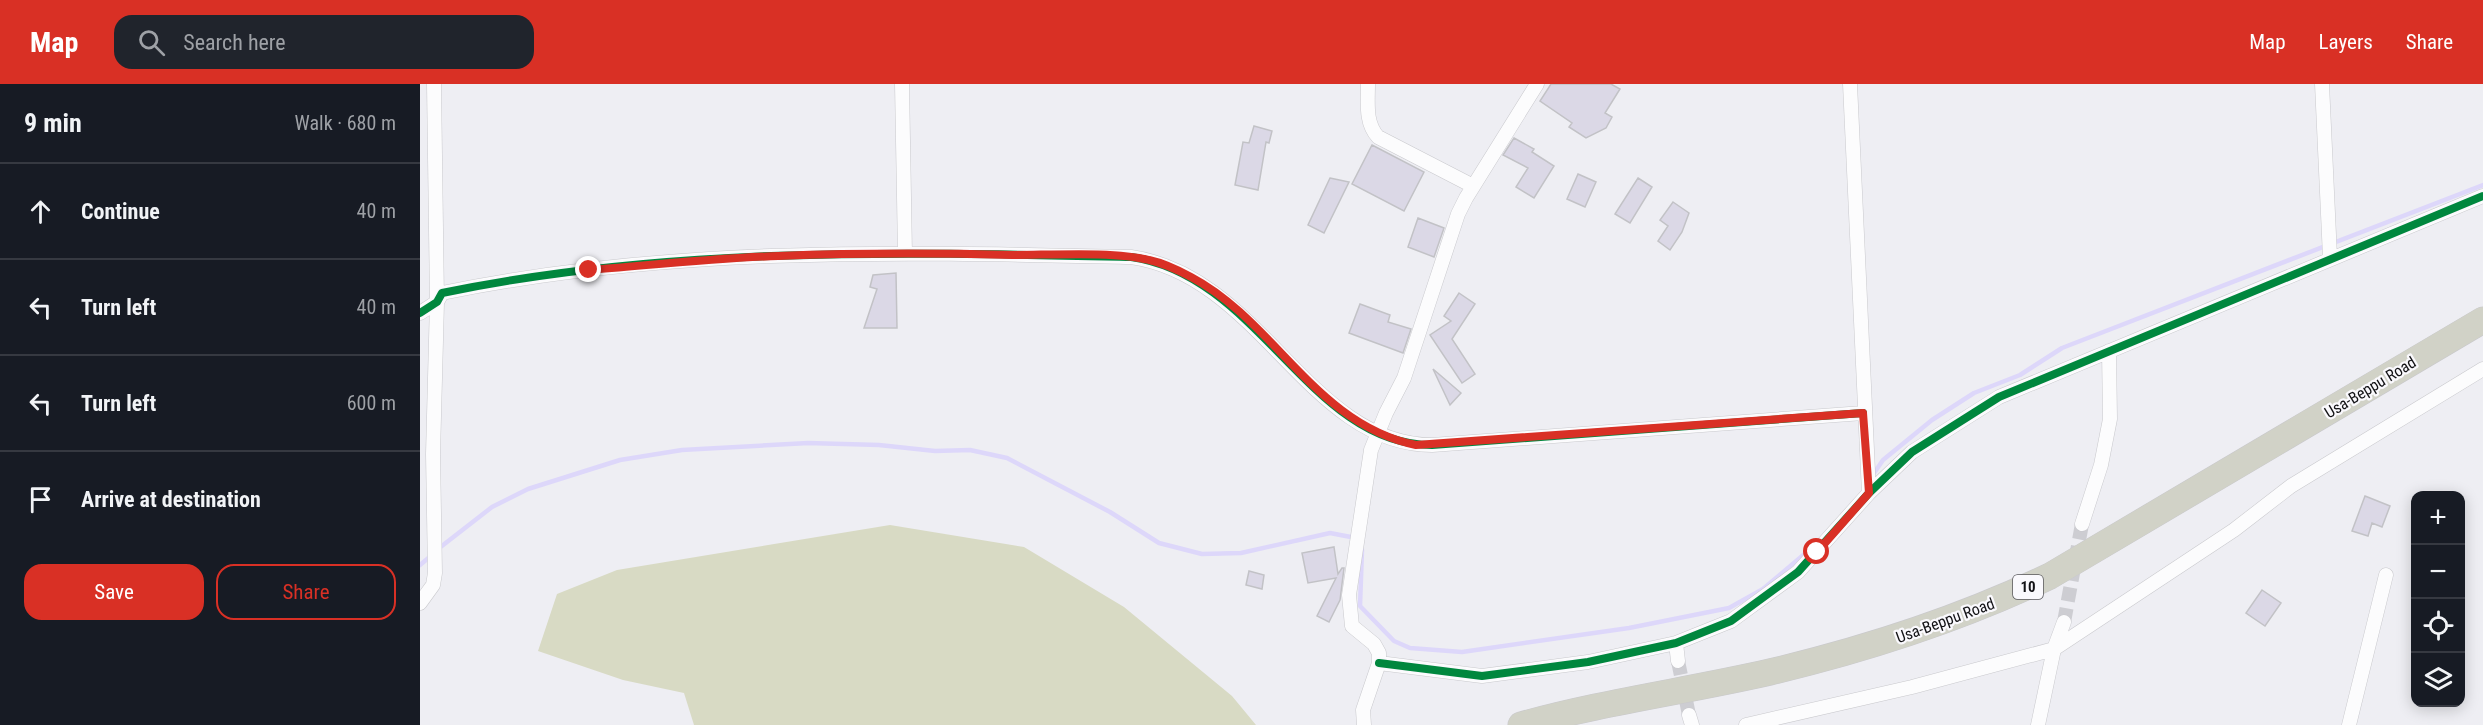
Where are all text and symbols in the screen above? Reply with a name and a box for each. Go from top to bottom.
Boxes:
search box [114,15,534,69]
text: Map [30,26,78,59]
icon: search [135,26,168,59]
text: Search here [183,30,286,55]
text: Map [2249,30,2286,54]
text: Layers [2319,30,2373,54]
text: Share [2406,30,2453,54]
text: 9 min [24,108,82,138]
text: Walk · 680 m [295,111,396,135]
icon: ahead [24,195,57,228]
text: Continue [81,199,160,224]
text: 40 m [357,199,396,223]
route end [575,256,601,282]
icon: left [24,291,57,324]
text: Turn left [81,295,156,320]
text: 40 m [357,295,396,319]
street label: Usa-Beppu Road [2321,353,2419,422]
icon: left [24,387,57,420]
text: Turn left [81,391,156,416]
text: 600 m [347,391,396,415]
icon: arrive [24,483,57,516]
text: Arrive at destination [81,487,261,512]
map controls [2411,491,2465,707]
button: + [2411,491,2465,545]
route start [1803,538,1829,564]
button: − [2411,545,2465,599]
button: Save [24,564,204,620]
button: Share [216,564,396,620]
road number: 10 [2013,575,2043,599]
street label: Usa-Beppu Road [1893,594,1997,647]
button: locate [2411,599,2465,653]
button: layers [2411,653,2465,707]

